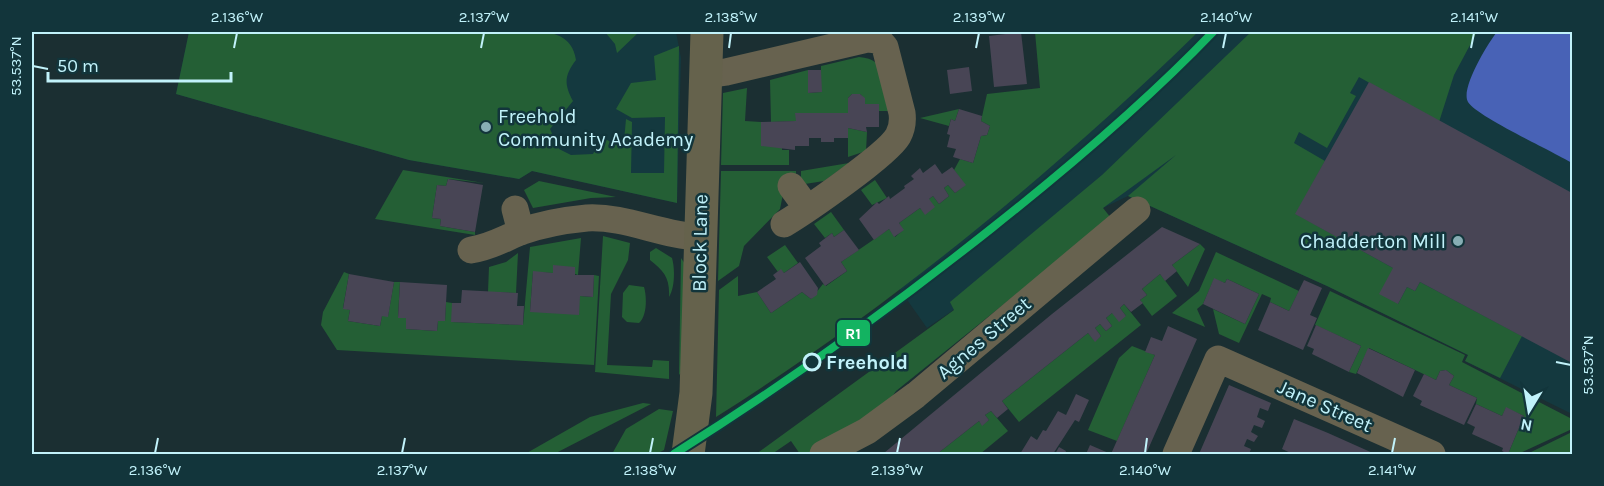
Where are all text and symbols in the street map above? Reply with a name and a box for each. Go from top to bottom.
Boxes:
text: 2.136°W [211,8,264,26]
text: 2.137°W [459,8,510,26]
text: 2.138°W [705,8,758,26]
text: 2.139°W [953,8,1006,26]
text: 2.140°W [1200,8,1253,26]
text: 2.141°W [1450,8,1499,26]
text: 53.537°N [7,36,25,96]
scale bar [48,45,231,83]
text: 50 m [57,55,99,77]
place label: Freehold Community Academy [498,105,693,151]
marker: Freehold Community Academy [479,120,493,134]
street label: Block Lane [688,194,712,292]
place label: Chadderton Mill [1300,230,1446,253]
marker: Chadderton Mill [1451,234,1465,248]
street label: Agnes Street [932,292,1036,384]
line badge: R1 [836,319,871,347]
text: R1 [845,324,861,343]
text: 53.537°N [1579,335,1597,395]
place label: Freehold [826,351,908,374]
marker: Freehold [803,353,821,371]
street label: Jane Street [1274,375,1376,437]
north arrow [1499,381,1559,441]
text: N [1519,415,1534,436]
text: 2.136°W [129,461,182,479]
text: 2.137°W [377,461,428,479]
text: 2.138°W [624,461,677,479]
text: 2.139°W [871,461,924,479]
text: 2.140°W [1119,461,1172,479]
text: 2.141°W [1368,461,1417,479]

